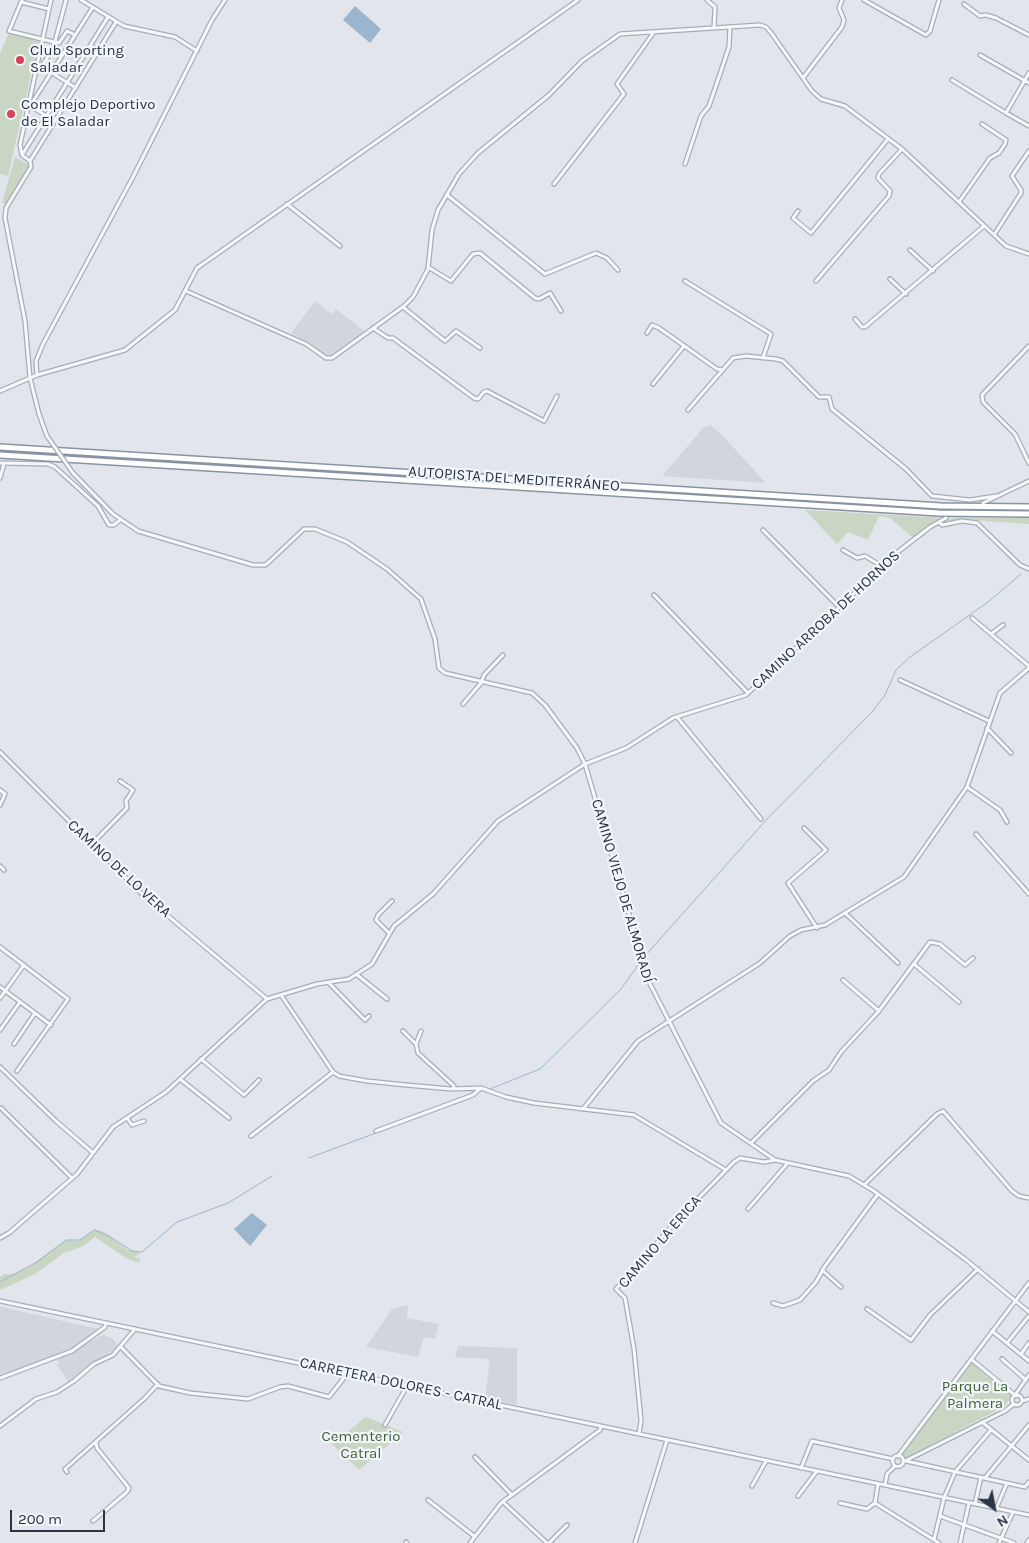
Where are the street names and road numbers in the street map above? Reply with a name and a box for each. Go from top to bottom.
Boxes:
street label: AUTOPISTA DEL MEDITERRÁNEO [408,463,620,495]
street label: CAMINO ARROBA DE HORNOS [748,547,904,693]
street label: CAMINO VIEJO DE ALMORADÍ [587,797,657,985]
street label: CAMINO DE LO VERA [63,816,175,922]
street label: CAMINO LA ERICA [615,1192,705,1292]
street label: CARRETERA DOLORES - CATRAL [298,1354,504,1414]

